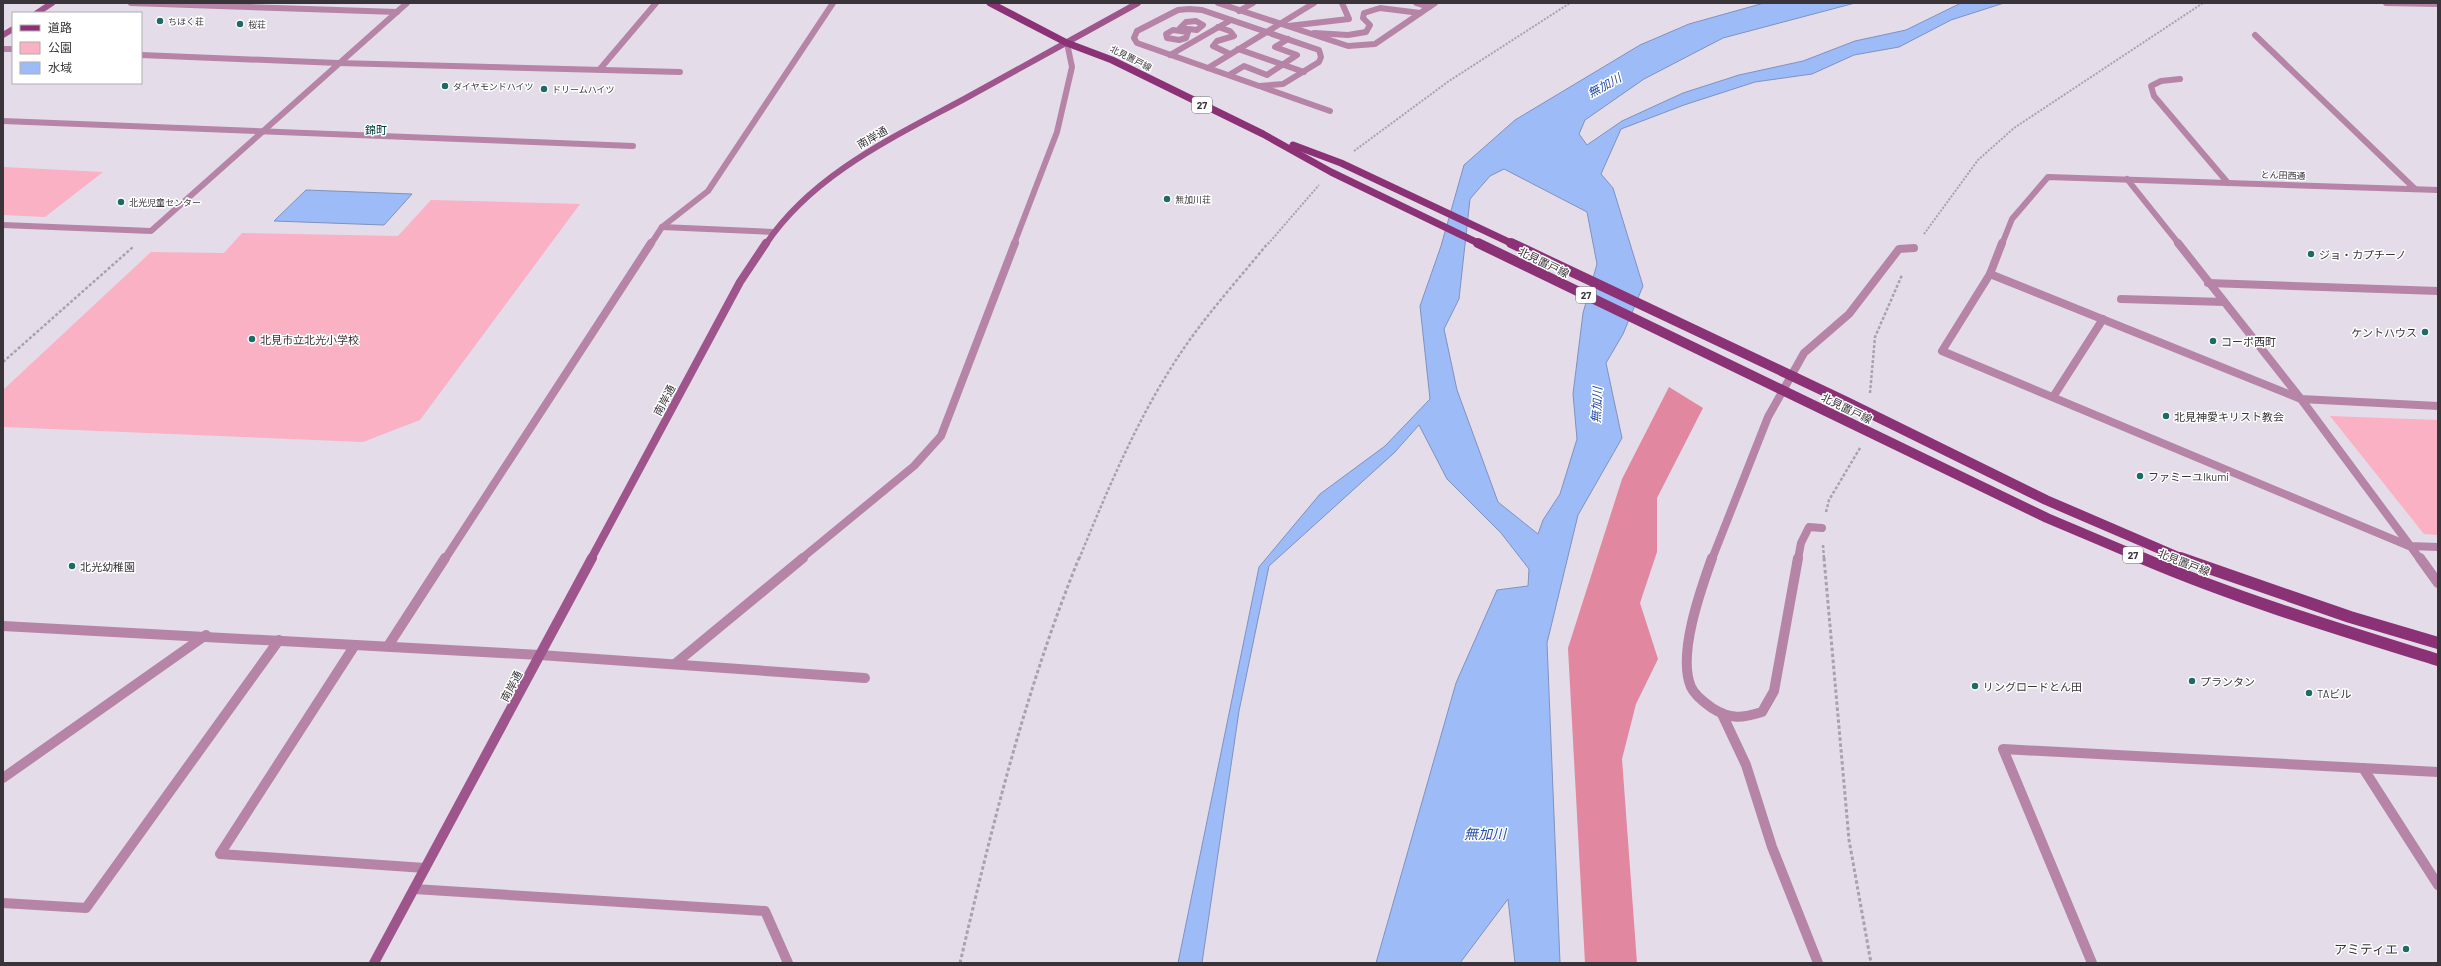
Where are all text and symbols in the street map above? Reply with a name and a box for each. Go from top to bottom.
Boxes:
legend [12,12,142,84]
marker: ちほく荘 [155,16,165,26]
place label: ちほく荘 [168,16,204,27]
marker: 桜荘 [235,19,245,29]
place label: 桜荘 [248,19,266,30]
text: 道路 [48,20,72,34]
text: 公園 [48,40,72,54]
street label: 北見置戸線 [1108,43,1154,74]
text: 水域 [48,60,72,74]
water label: 無加川 [1585,69,1625,100]
marker: ダイヤモンドハイツ [440,81,450,91]
place label: ダイヤモンドハイツ [453,81,534,92]
marker: ドリームハイツ [539,84,549,94]
place label: ドリームハイツ [552,84,615,95]
road number: 27 [1192,97,1212,113]
district label: 錦町 [365,123,387,136]
street label: 南岸通 [854,123,890,151]
street label: とん田西通 [2260,169,2306,181]
marker: 無加川荘 [1162,194,1172,204]
place label: 無加川荘 [1175,194,1211,205]
marker: 北光児童センター [116,197,126,207]
place label: 北光児童センター [129,197,201,208]
street label: 北見置戸線 [1516,244,1572,280]
place label: ジョ・カプチーノ [2319,248,2406,261]
marker: ジョ・カプチーノ [2306,249,2316,259]
road number: 27 [1576,287,1596,303]
place label: ケントハウス [2351,326,2417,339]
marker: ケントハウス [2420,327,2430,337]
place label: 北見市立北光小学校 [260,333,359,346]
marker: 北見市立北光小学校 [247,334,257,344]
place label: コーポ西町 [2221,335,2276,348]
marker: コーポ西町 [2208,336,2218,346]
street label: 南岸通 [651,382,677,418]
water label: 無加川 [1588,385,1604,423]
street label: 北見置戸線 [1819,390,1875,426]
place label: 北見神愛キリスト教会 [2174,410,2284,423]
marker: 北見神愛キリスト教会 [2161,411,2171,421]
place label: ファミーユIkumi [2148,470,2229,483]
marker: ファミーユIkumi [2135,471,2145,481]
street label: 北見置戸線 [2156,546,2212,578]
road number: 27 [2123,547,2143,563]
place label: 北光幼稚園 [80,560,135,573]
marker: 北光幼稚園 [67,561,77,571]
street label: 南岸通 [498,668,524,704]
place label: プランタン [2200,675,2255,688]
marker: プランタン [2187,676,2197,686]
place label: リングロードとん田 [1983,680,2082,693]
marker: リングロードとん田 [1970,681,1980,691]
place label: TAビル [2317,687,2351,700]
marker: TAビル [2304,688,2314,698]
water label: 無加川 [1464,825,1508,842]
place label: アミティエ [2334,941,2398,957]
marker: アミティエ [2401,944,2411,954]

